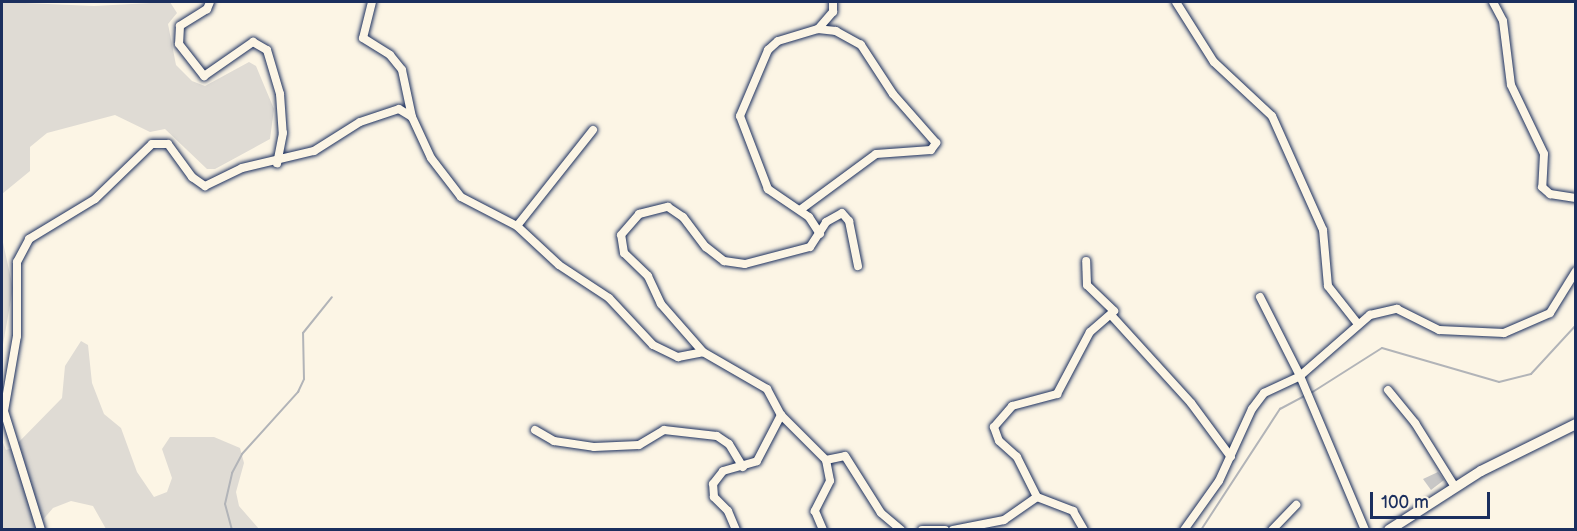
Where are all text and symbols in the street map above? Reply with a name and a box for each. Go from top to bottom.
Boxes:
scale bar [1373,480,1493,518]
text: 100 m [1381,492,1429,513]

